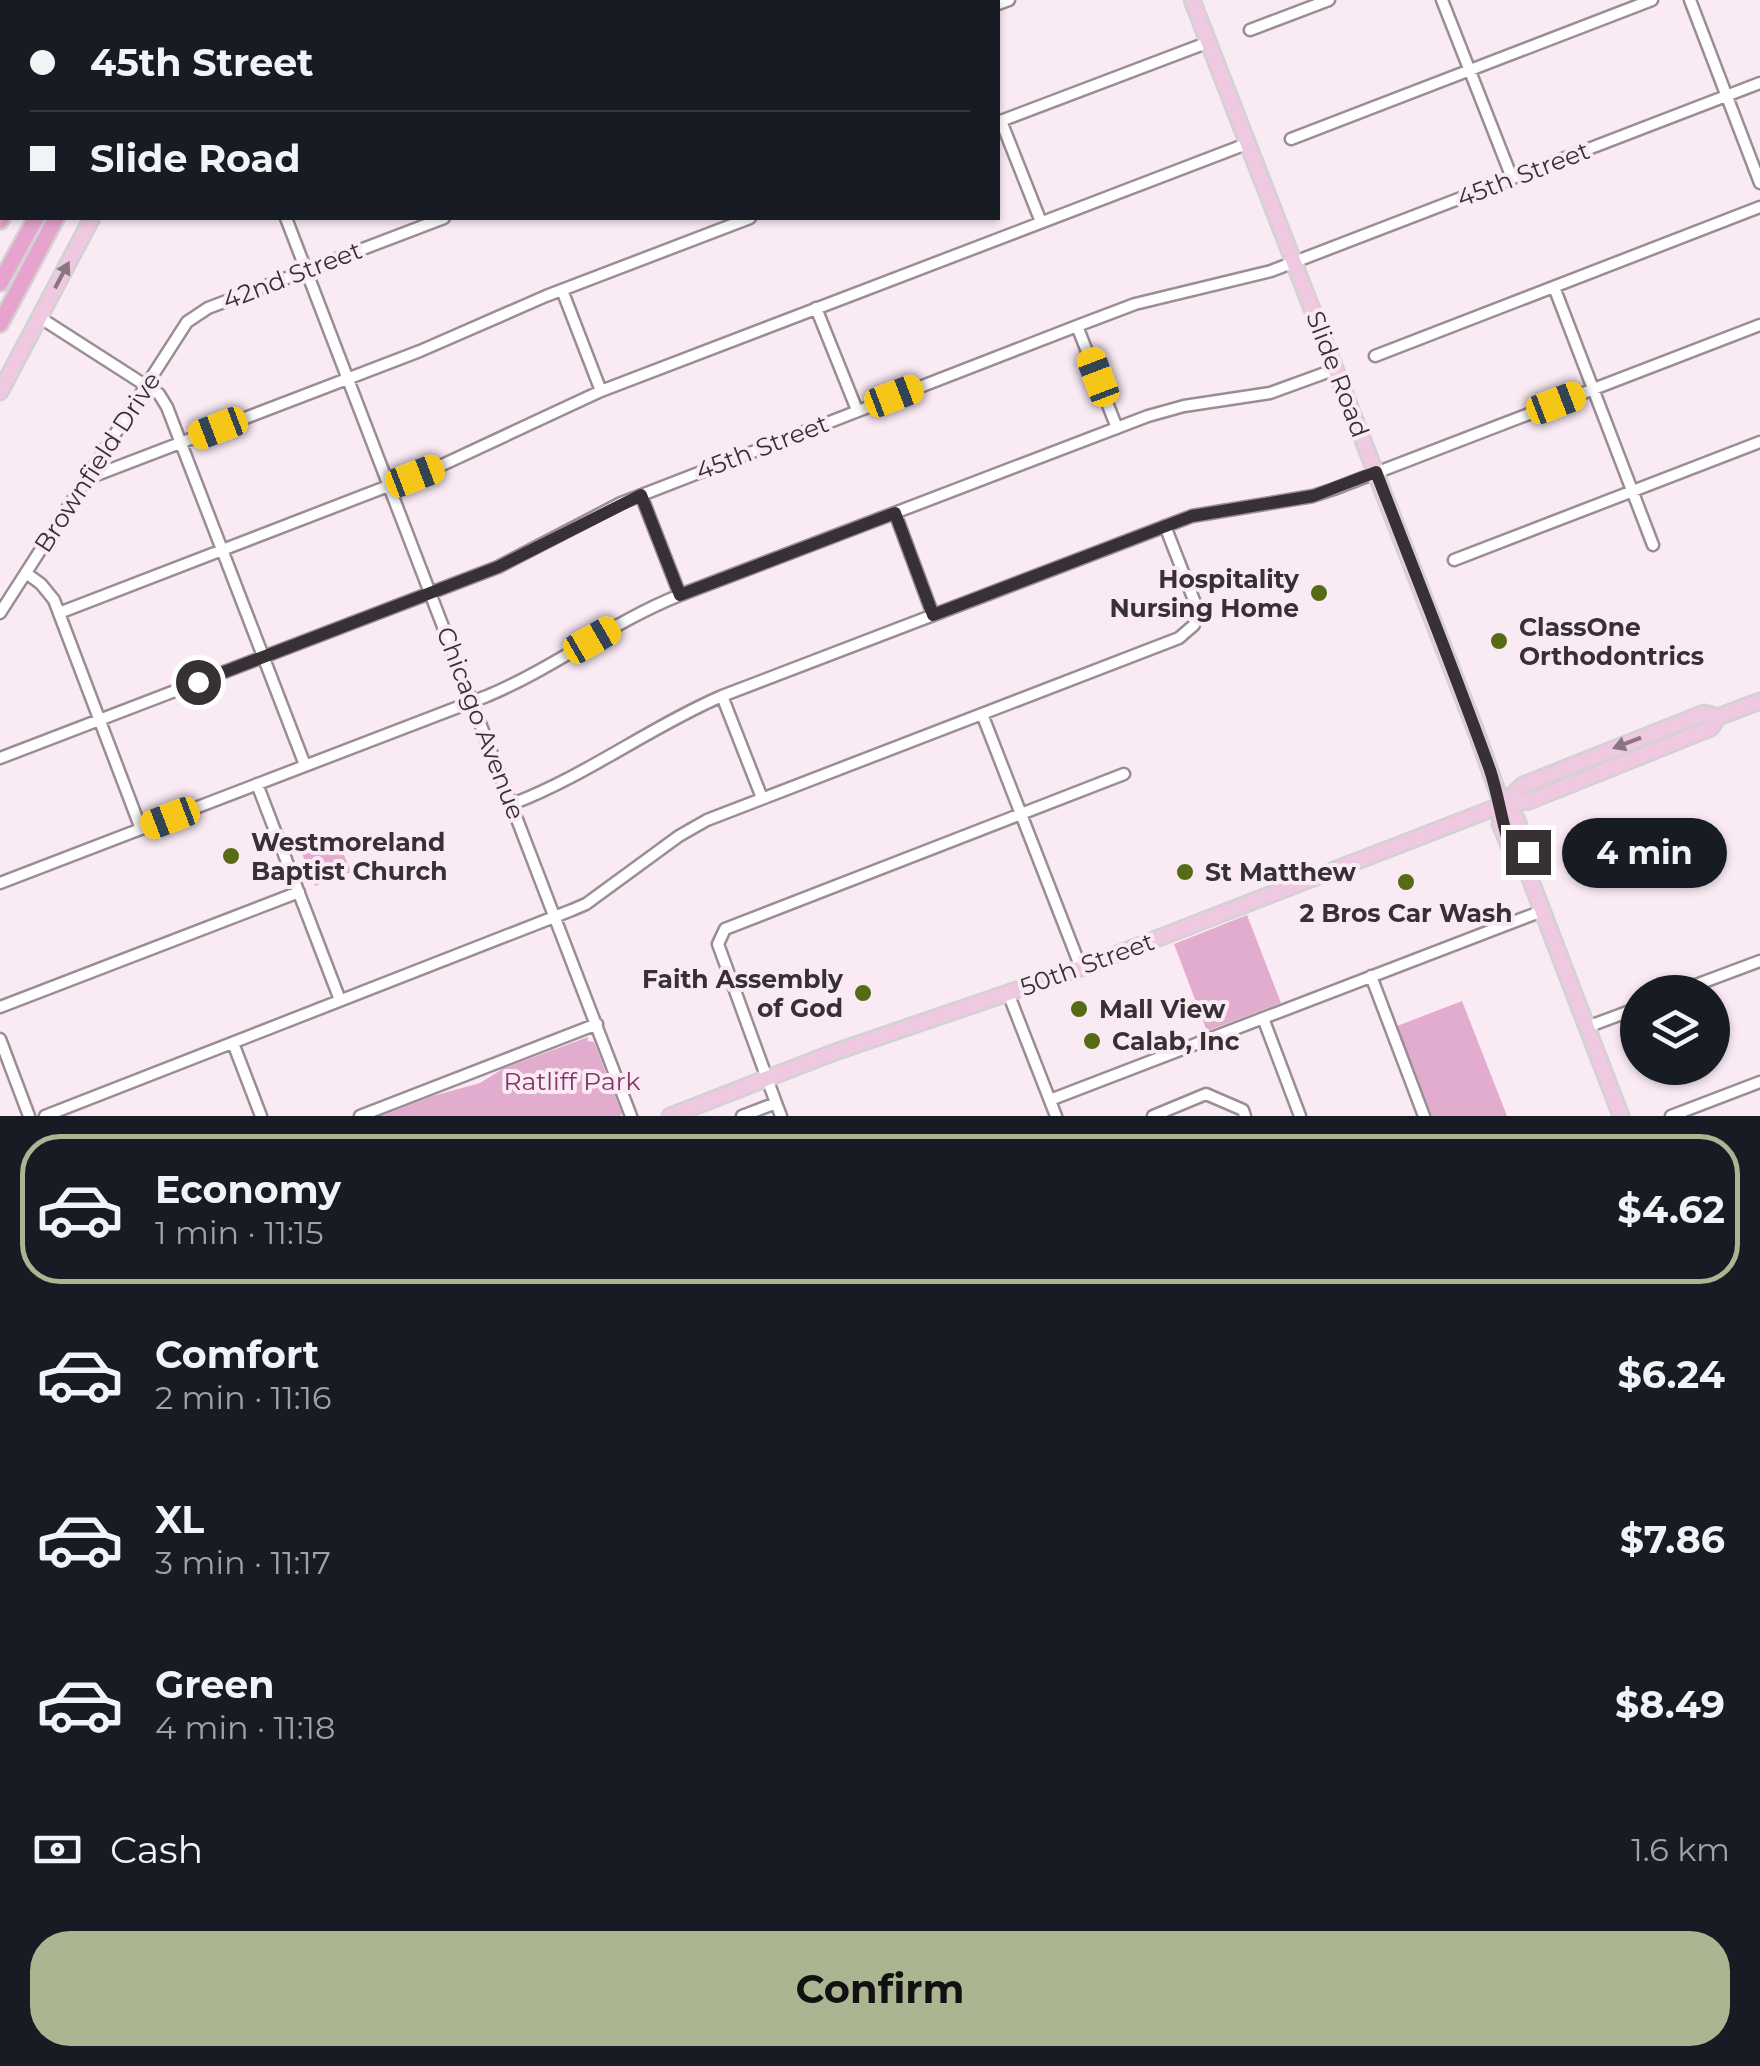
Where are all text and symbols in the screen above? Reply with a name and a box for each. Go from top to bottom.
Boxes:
text: 45th Street [90,39,314,86]
text: Slide Road [90,135,301,182]
street label: 45th Street [1452,135,1594,213]
street label: 42nd Street [218,235,366,315]
one-way arrow [53,260,70,289]
street label: Slide Road [1300,307,1376,441]
car [1073,344,1123,410]
street label: Brownfield Drive [28,366,166,558]
car [861,371,927,421]
car [1523,378,1589,428]
car [185,403,251,453]
street label: 45th Street [691,408,833,486]
car [382,451,448,501]
place label: Hospitality Nursing Home [1109,564,1300,623]
marker: Hospitality Nursing Home [1308,582,1330,604]
car [559,612,625,668]
place label: ClassOne Orthodontrics [1519,612,1704,671]
street label: Chicago Avenue [430,622,532,824]
marker: ClassOne Orthodontrics [1488,630,1510,652]
route start [176,660,221,705]
one-way arrow [1612,736,1642,752]
car [137,793,203,843]
callout: 4 min [1563,817,1728,887]
place label: Westmoreland Baptist Church [251,827,448,886]
route end [1506,830,1551,875]
text: 4 min [1596,833,1693,872]
marker: Westmoreland Baptist Church [220,845,242,867]
place label: St Matthew [1205,857,1357,887]
marker: St Matthew [1174,861,1196,883]
marker: 2 Bros Car Wash [1395,871,1417,893]
place label: 2 Bros Car Wash [1299,898,1513,928]
street label: 50th Street [1016,926,1158,1002]
place label: Faith Assembly of God [642,964,844,1023]
map controls [1620,975,1730,1085]
button: layers [1620,975,1730,1085]
marker: Faith Assembly of God [852,982,874,1004]
place label: Mall View [1099,994,1226,1024]
marker: Mall View [1068,998,1090,1020]
place label: Calab, Inc [1112,1026,1240,1056]
marker: Calab, Inc [1081,1030,1103,1052]
park label: Ratliff Park [504,1066,641,1096]
icon: car [35,1164,125,1254]
text: Economy [155,1166,341,1213]
text: $4.62 [1617,1186,1725,1233]
text: 1 min · 11:15 [155,1213,324,1252]
icon: car [35,1329,125,1419]
text: Comfort [155,1331,319,1378]
text: $6.24 [1618,1351,1725,1398]
text: 2 min · 11:16 [155,1378,332,1417]
icon: car [35,1494,125,1584]
text: XL [155,1496,204,1543]
text: $7.86 [1620,1516,1725,1563]
text: 3 min · 11:17 [155,1543,331,1582]
icon: car [35,1659,125,1749]
text: Green [155,1661,275,1708]
text: $8.49 [1615,1681,1725,1728]
text: 4 min · 11:18 [155,1708,335,1747]
icon: cash [30,1822,85,1877]
text: Cash [110,1826,203,1873]
text: 1.6 km [1631,1830,1730,1869]
button: Confirm [30,1931,1730,2046]

